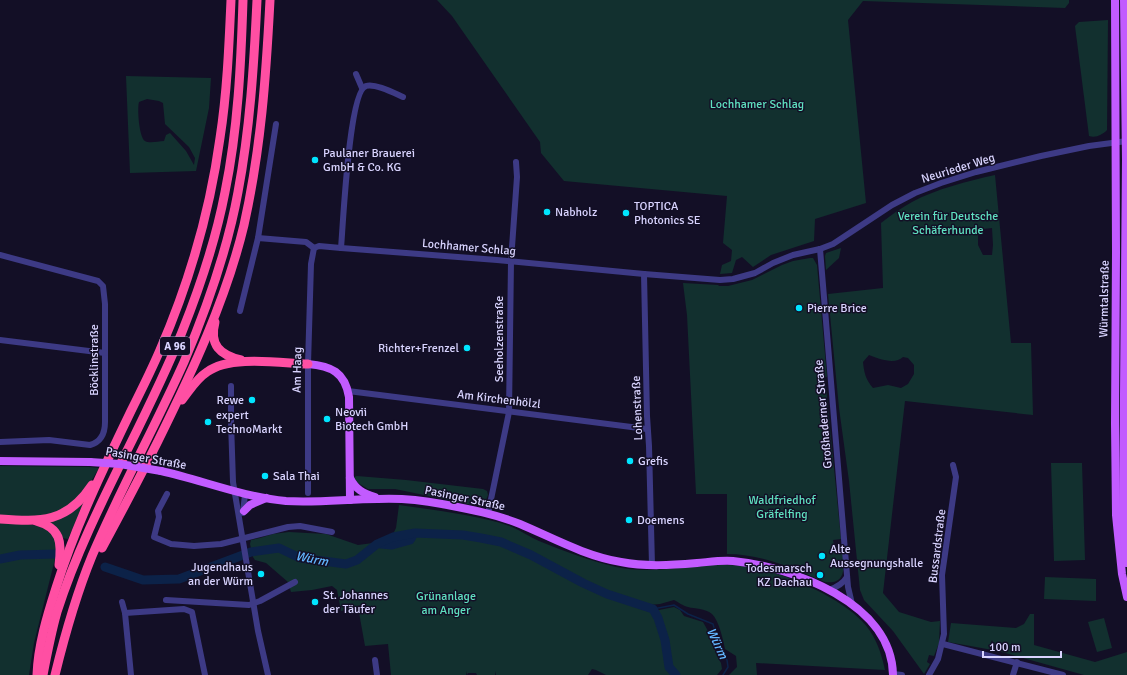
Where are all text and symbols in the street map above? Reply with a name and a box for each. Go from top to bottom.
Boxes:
park label: Lochhamer Schlag [710,97,804,112]
place label: Paulaner Brauerei GmbH & Co. KG [323,146,415,175]
street label: Neurieder Weg [920,150,997,187]
marker: Paulaner Brauerei GmbH & Co. KG [310,155,320,165]
place label: TOPTICA Photonics SE [634,199,701,228]
place label: Nabholz [555,205,597,220]
marker: Nabholz [542,207,552,217]
marker: TOPTICA Photonics SE [621,208,631,218]
park label: Verein für Deutsche Schäferhunde [898,209,998,238]
street label: Lochhamer Schlag [421,236,517,259]
street label: Würmtalstraße [1096,260,1113,338]
street label: Seeholzenstraße [492,296,507,382]
place label: Pierre Brice [807,301,867,316]
marker: Pierre Brice [794,303,804,313]
street label: Böcklinstraße [87,324,102,396]
road number: A 96 [160,337,190,355]
place label: Richter+Frenzel [378,341,459,356]
marker: Richter+Frenzel [462,343,472,353]
street label: Am Haag [290,347,305,393]
street label: Großhaderner Straße [811,359,836,469]
street label: Lohenstraße [629,375,646,441]
street label: Am Kirchenhölzl [456,387,542,412]
place label: Rewe [217,393,244,408]
marker: Rewe [247,395,257,405]
place label: Neovii Biotech GmbH [335,405,408,434]
place label: expert TechnoMarkt [216,408,282,437]
marker: Neovii Biotech GmbH [322,414,332,424]
marker: expert TechnoMarkt [203,417,213,427]
street label: Pasinger Straße [104,444,188,473]
place label: Grefis [638,454,668,469]
marker: Grefis [625,456,635,466]
place label: Sala Thai [273,469,320,484]
marker: Sala Thai [260,471,270,481]
street label: Pasinger Straße [423,483,507,514]
park label: Waldfriedhof Gräfelfing [749,493,816,522]
street label: Bussardstraße [926,508,949,584]
place label: Doemens [637,513,684,528]
marker: Doemens [624,515,634,525]
place label: Alte Aussegnungshalle [830,542,923,571]
water label: Würm [294,548,330,570]
marker: Alte Aussegnungshalle [817,551,827,561]
place label: Jugendhaus an der Würm [188,560,253,589]
place label: Todesmarsch KZ Dachau [746,561,812,590]
marker: Jugendhaus an der Würm [256,569,266,579]
marker: Todesmarsch KZ Dachau [815,570,825,580]
place label: St. Johannes der Täufer [323,588,388,617]
park label: Grünanlage am Anger [416,589,476,618]
marker: St. Johannes der Täufer [310,597,320,607]
water label: Würm [703,625,732,662]
scale bar [983,633,1061,659]
text: 100 m [989,640,1021,655]

